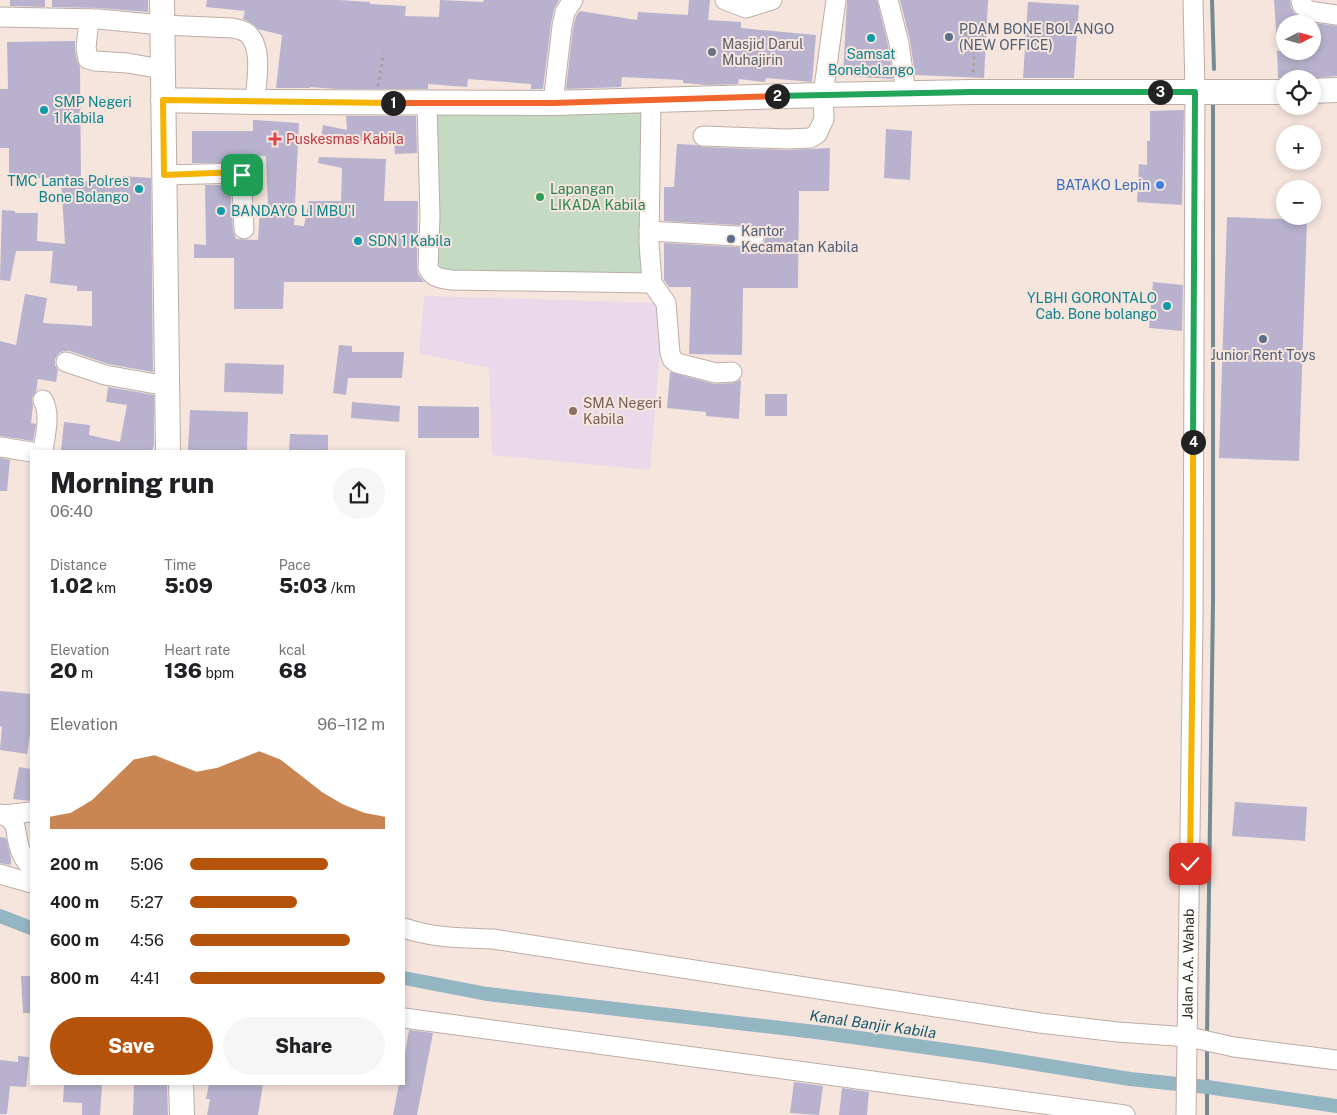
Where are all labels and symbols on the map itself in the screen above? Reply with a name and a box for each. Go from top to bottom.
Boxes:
north arrow [1276,15,1321,60]
place label: PDAM BONE BOLANGO (NEW OFFICE) [959,21,1114,53]
marker: PDAM BONE BOLANGO (NEW OFFICE) [943,31,955,43]
marker: Samsat Bonebolango [865,32,877,44]
place label: Masjid Darul Muhajirin [722,36,803,68]
marker: Masjid Darul Muhajirin [706,46,718,58]
place label: Samsat Bonebolango [828,46,914,78]
pin: 3 [1148,80,1172,104]
pin: 2 [764,84,790,108]
pin: 1 [380,90,406,116]
place label: SMP Negeri 1 Kabila [54,94,132,126]
marker: SMP Negeri 1 Kabila [38,104,50,116]
place label: Puskesmas Kabila [286,131,404,147]
marker: Puskesmas Kabila [268,132,282,146]
pin [221,154,263,196]
place label: TMC Lantas Polres Bone Bolango [7,173,129,205]
place label: BATAKO Lepin [1056,177,1150,193]
marker: BATAKO Lepin [1154,179,1166,191]
place label: Lapangan LIKADA Kabila [550,181,645,213]
marker: TMC Lantas Polres Bone Bolango [133,183,145,195]
marker: Lapangan LIKADA Kabila [534,191,546,203]
place label: BANDAYO LI MBU'I [231,203,355,219]
marker: BANDAYO LI MBU'I [215,205,227,217]
place label: Kantor Kecamatan Kabila [741,223,858,255]
place label: SDN 1 Kabila [368,233,451,249]
marker: Kantor Kecamatan Kabila [725,233,737,245]
marker: SDN 1 Kabila [352,235,364,247]
place label: YLBHI GORONTALO Cab. Bone bolango [1027,290,1157,322]
marker: YLBHI GORONTALO Cab. Bone bolango [1161,300,1173,312]
marker: Junior Rent Toys [1257,333,1269,345]
place label: Junior Rent Toys [1210,347,1316,363]
place label: SMA Negeri Kabila [583,395,662,427]
marker: SMA Negeri Kabila [567,405,579,417]
pin: 4 [1180,430,1206,454]
pin [1169,843,1211,885]
street label: Jalan A.A. Wahab [1179,908,1197,1020]
water label: Kanal Banjir Kabila [809,1007,937,1041]

